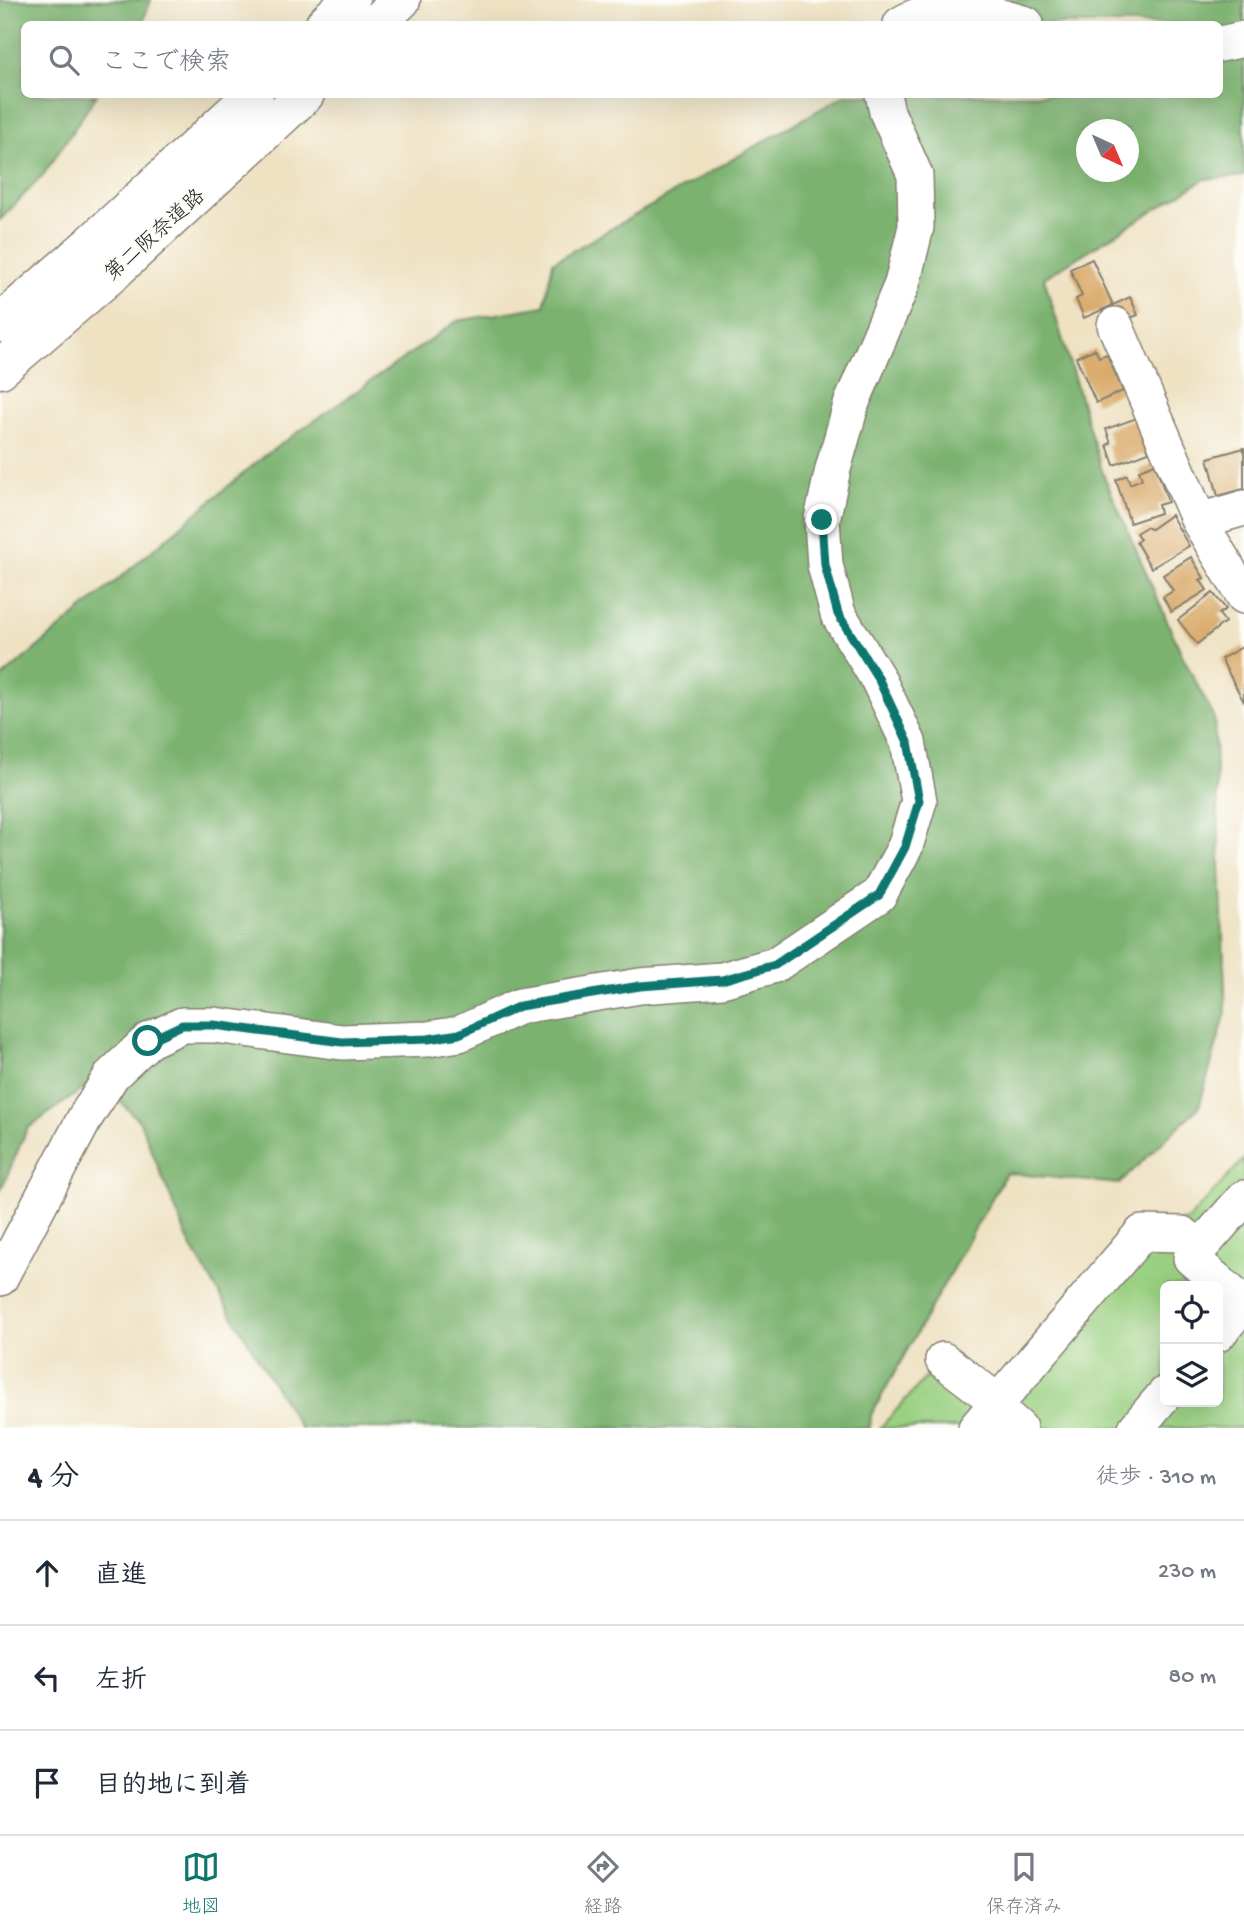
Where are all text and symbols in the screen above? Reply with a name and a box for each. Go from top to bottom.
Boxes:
search box [21,21,1223,98]
icon: search [45,41,83,79]
text: ここで検索 [101,49,231,80]
north arrow [1076,119,1139,182]
street label: 第二阪奈道路 [100,184,212,288]
route end [806,504,837,535]
route start [132,1025,163,1056]
map controls [1160,1281,1223,1407]
button: locate [1160,1281,1223,1344]
button: layers [1160,1344,1223,1407]
text: 4 分 [28,1462,79,1497]
text: 徒歩 · 310 m [1096,1465,1216,1492]
icon: ahead [28,1554,66,1592]
text: 230 m [1158,1559,1216,1586]
text: 直進 [95,1562,147,1593]
icon: left [28,1659,66,1697]
text: 80 m [1169,1664,1216,1691]
text: 左折 [95,1667,147,1698]
icon: arrive [28,1764,66,1802]
text: 目的地に到着 [95,1772,251,1803]
tab: 地図 [182,1848,220,1920]
tab: 経路 [584,1848,622,1920]
tab: 保存済み [986,1848,1062,1920]

